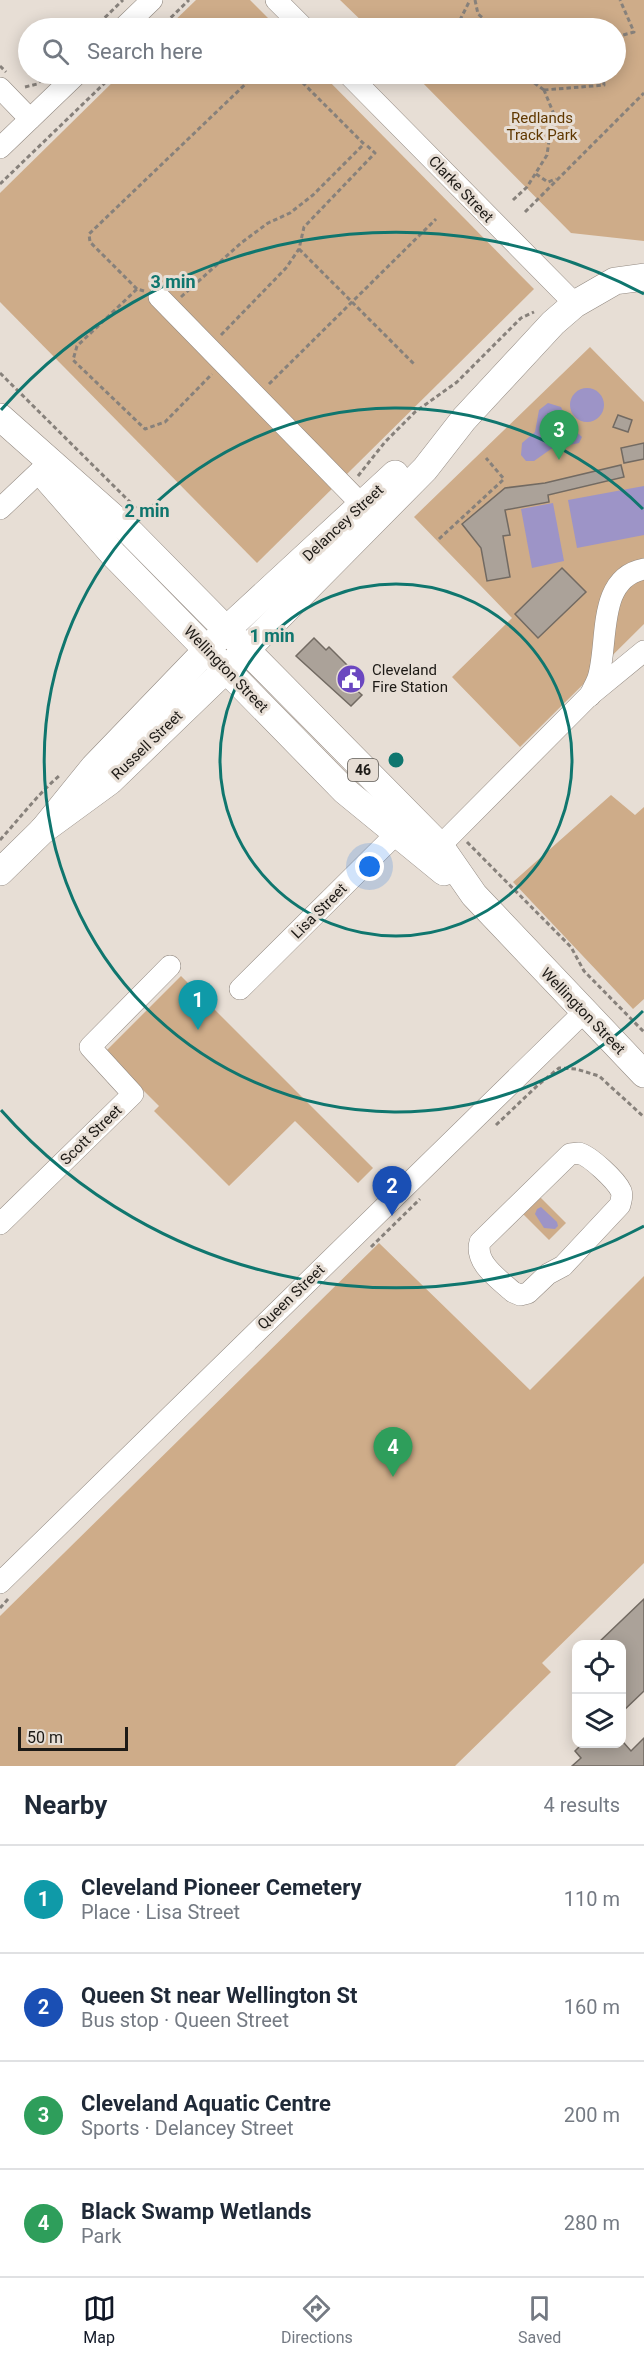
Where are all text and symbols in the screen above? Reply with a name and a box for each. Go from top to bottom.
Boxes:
search box [18,18,626,84]
icon: search [39,35,72,68]
text: Search here [87,39,203,64]
park label: Redlands Track Park [507,109,578,144]
street label: Clarke Street [425,152,497,226]
text: 3 min [150,271,196,292]
pin: 3 [540,410,578,460]
street label: Delancey Street [299,481,387,565]
text: 2 min [124,500,170,521]
street label: Wellington Street [180,622,272,716]
text: 1 min [249,625,295,646]
place label: Cleveland Fire Station [372,661,448,696]
public building icon: Cleveland Fire Station [335,663,367,695]
street label: Russell Street [108,707,186,783]
centre of rings [386,750,406,770]
road number: 46 [348,759,378,781]
your location [355,852,384,881]
street label: Lisa Street [288,879,351,942]
street label: Wellington Street [537,964,629,1058]
pin: 1 [178,980,218,1030]
street label: Scott Street [57,1101,126,1169]
pin: 2 [372,1166,412,1216]
street label: Queen Street [254,1261,328,1333]
pin: 4 [374,1428,412,1477]
map controls [572,1640,626,1748]
button: locate [572,1640,626,1694]
button: layers [572,1694,626,1748]
scale bar [18,1724,128,1752]
text: 50 m [27,1728,63,1747]
text: Nearby [24,1790,107,1820]
text: 4 results [544,1793,620,1817]
text: Cleveland Pioneer Cemetery [81,1875,362,1900]
text: 1 [38,1887,49,1911]
text: 110 m [564,1887,620,1911]
text: Place · Lisa Street [81,1900,240,1924]
text: Queen St near Wellington St [81,1983,358,2008]
text: 2 [38,1995,49,2019]
text: 160 m [564,1995,620,2019]
text: Bus stop · Queen Street [81,2008,289,2032]
text: Cleveland Aquatic Centre [81,2091,331,2116]
text: 3 [38,2103,49,2127]
text: 200 m [564,2103,620,2127]
text: Sports · Delancey Street [81,2116,293,2140]
text: Black Swamp Wetlands [81,2199,312,2224]
text: 4 [38,2211,49,2235]
text: 280 m [564,2211,620,2235]
text: Park [81,2224,121,2248]
tab: Map [83,2292,116,2347]
tab: Directions [281,2292,353,2347]
tab: Saved [518,2292,561,2347]

